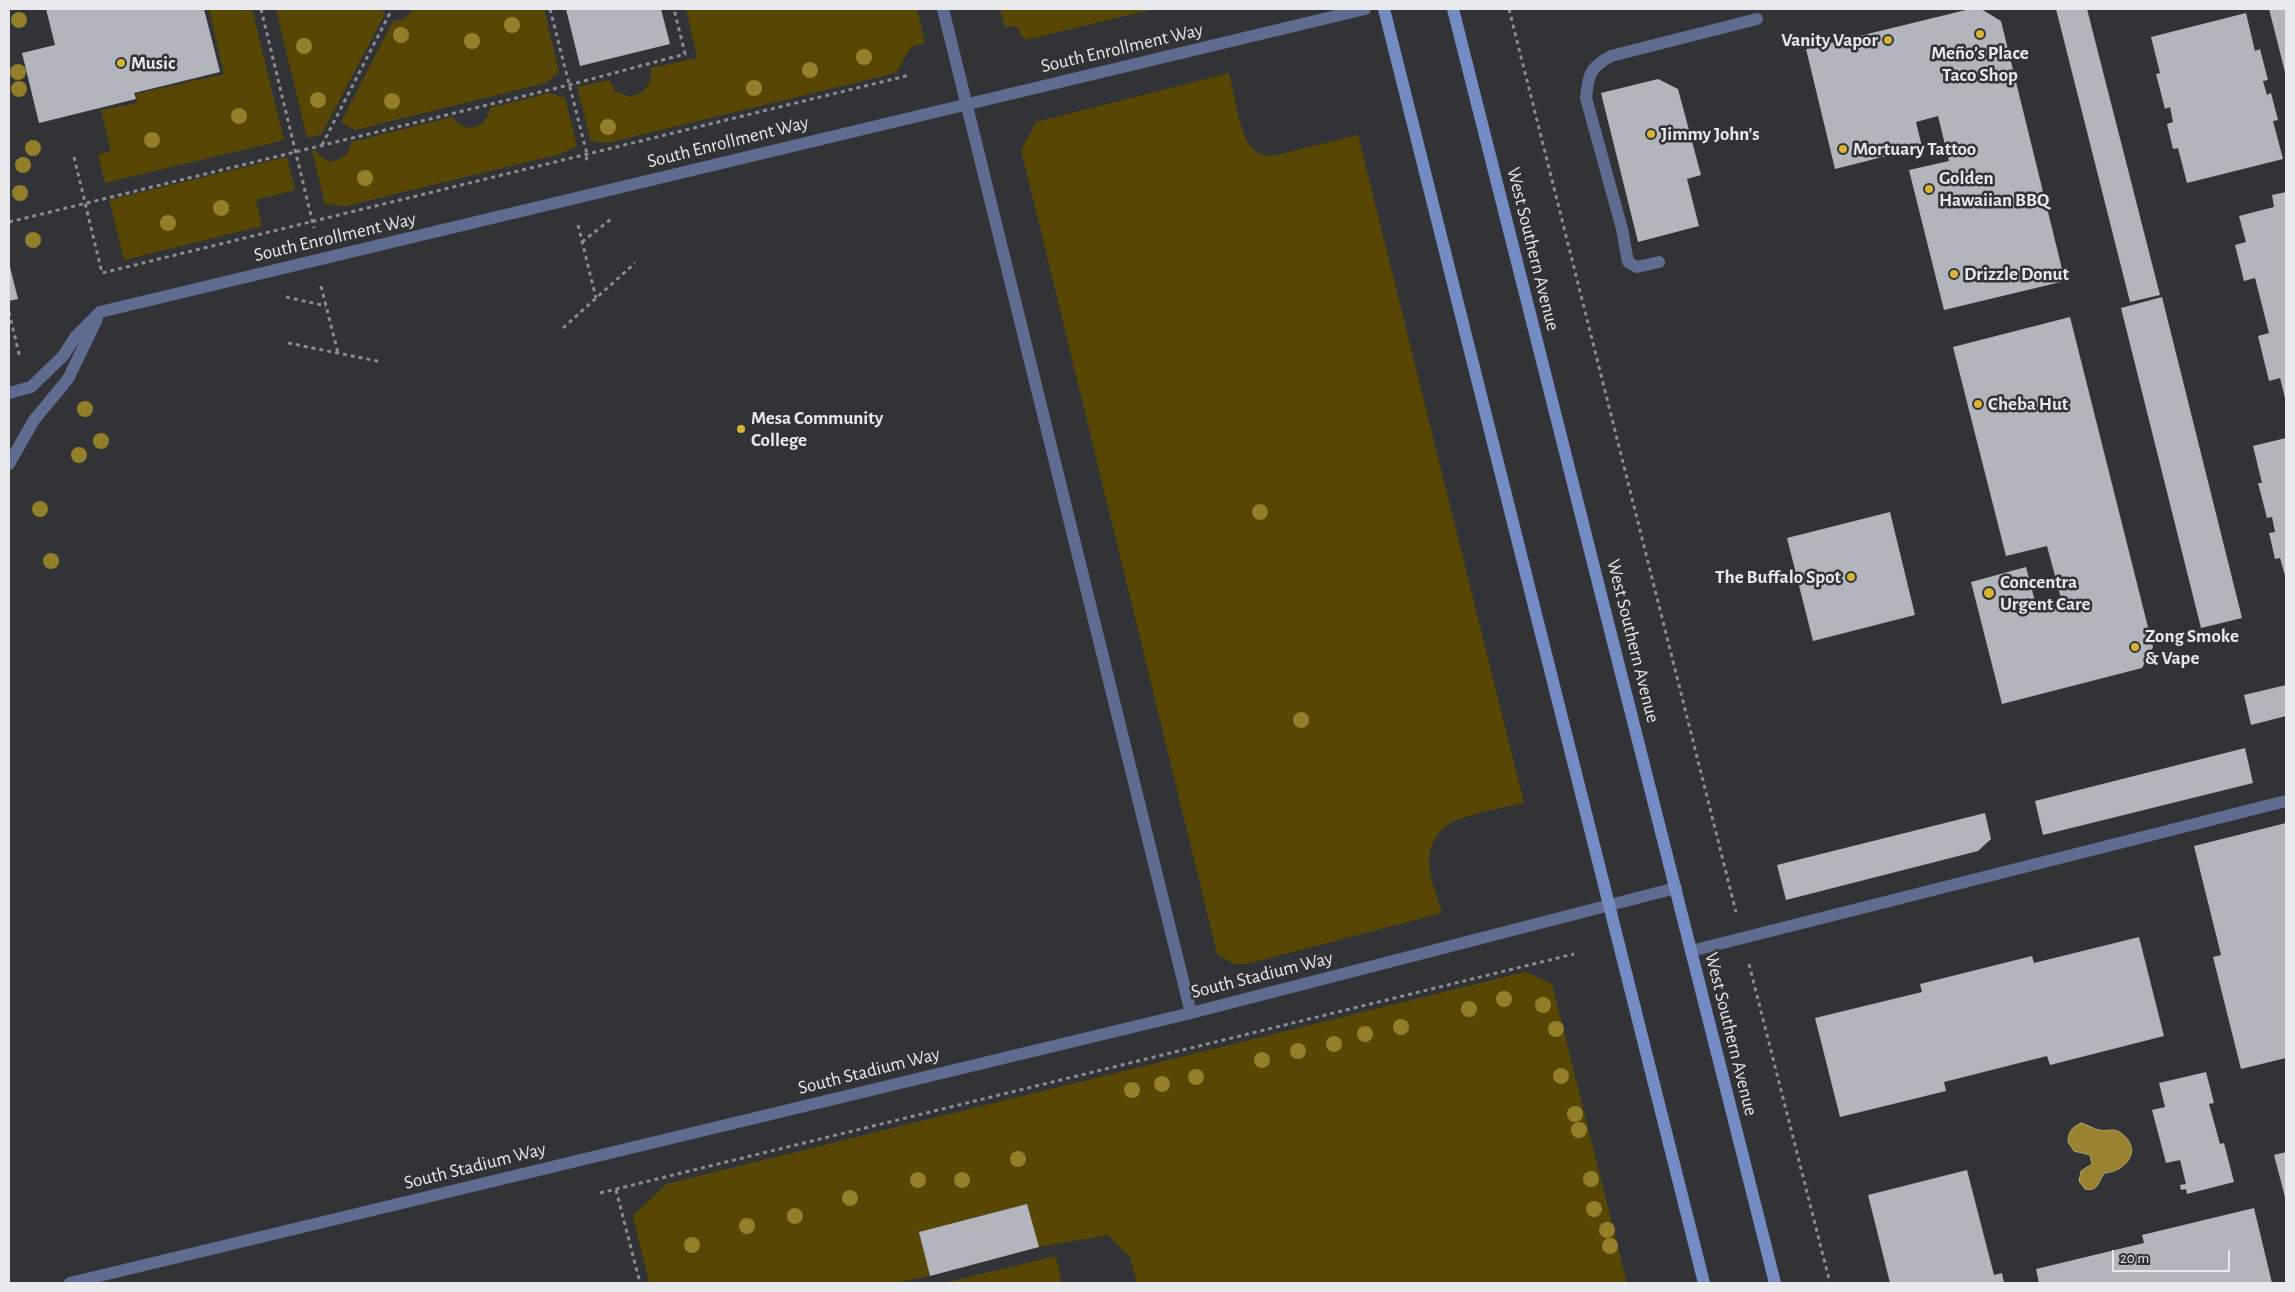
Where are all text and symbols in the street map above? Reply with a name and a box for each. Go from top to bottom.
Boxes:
street label: South Enrollment Way [1039,18,1205,78]
marker: Meño’s Place Taco Shop [1974,28,1986,40]
place label: Vanity Vapor [1781,29,1878,51]
marker: Vanity Vapor [1882,34,1894,46]
place label: Meño’s Place Taco Shop [1931,42,2029,86]
place label: Music [131,52,175,74]
marker: Music [115,57,127,69]
street label: South Enrollment Way [645,111,811,173]
place label: Jimmy John's [1661,123,1759,145]
marker: Jimmy John's [1645,128,1657,140]
place label: Mortuary Tattoo [1853,138,1976,160]
marker: Mortuary Tattoo [1837,143,1849,155]
street label: West Southern Avenue [1502,165,1564,333]
place label: Golden Hawaiian BBQ [1939,167,2049,211]
marker: Golden Hawaiian BBQ [1923,183,1935,195]
street label: South Enrollment Way [252,207,418,267]
place label: Drizzle Donut [1964,263,2069,285]
marker: Drizzle Donut [1948,268,1960,280]
place label: Cheba Hut [1988,393,2068,415]
marker: Cheba Hut [1972,398,1984,410]
place label: Mesa Community College [751,407,883,451]
marker: Mesa Community College [735,423,747,435]
street label: West Southern Avenue [1602,557,1664,725]
place label: The Buffalo Spot [1715,566,1841,588]
marker: The Buffalo Spot [1845,571,1857,583]
place label: Concentra Urgent Care [2000,571,2091,615]
marker: Concentra Urgent Care [1982,586,1996,600]
place label: Zong Smoke & Vape [2145,625,2239,669]
marker: Zong Smoke & Vape [2129,641,2141,653]
street label: South Stadium Way [1189,946,1335,1004]
street label: West Southern Avenue [1700,950,1762,1118]
street label: South Stadium Way [796,1042,942,1100]
street label: South Stadium Way [402,1137,548,1195]
scale bar [2115,1240,2232,1272]
text: 20 m [2120,1251,2149,1266]

